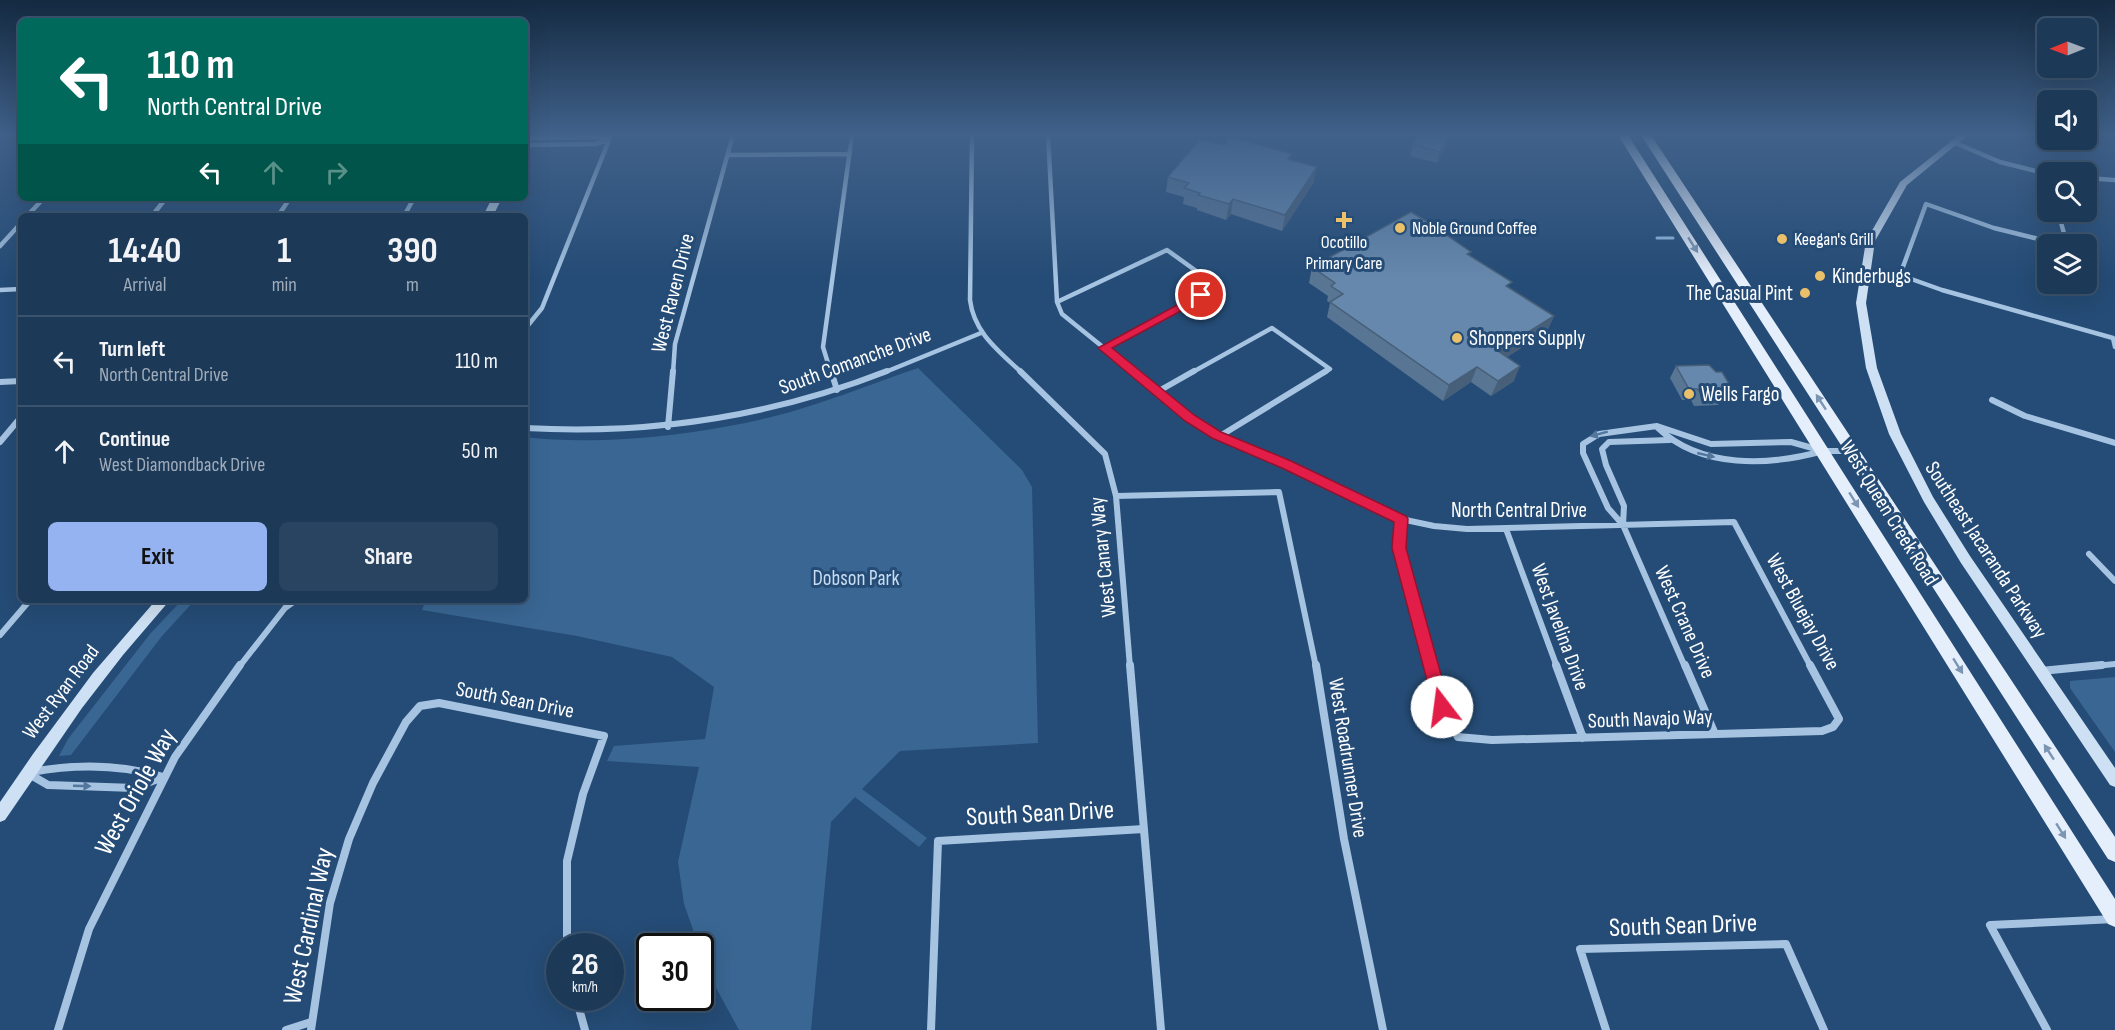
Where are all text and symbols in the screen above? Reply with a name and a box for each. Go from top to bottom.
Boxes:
north arrow [2037,18,2097,78]
map controls [2037,18,2097,294]
text: 110 m [147,40,234,91]
icon: left [48,42,126,120]
button: sound [2037,90,2097,150]
text: North Central Drive [147,91,322,123]
icon: left [194,156,227,189]
icon: ahead [257,156,290,189]
icon: right [320,156,353,189]
button: search [2037,162,2097,222]
marker: Ocotillo Primary Care [1335,211,1353,229]
place label: Noble Ground Coffee [1412,218,1537,239]
marker: Noble Ground Coffee [1393,221,1407,235]
place label: Keegan's Grill [1794,229,1874,250]
text: 14:40 [108,230,181,273]
text: 1 [277,230,291,273]
text: 390 [387,230,438,273]
street label: West Raven Drive [646,231,700,355]
place label: Ocotillo Primary Care [1305,232,1383,274]
marker: Keegan's Grill [1775,232,1789,246]
button: layers [2037,234,2097,294]
one-way arrow [1687,237,1698,253]
place label: Kinderbugs [1832,264,1911,289]
pin [1175,269,1226,320]
marker: Kinderbugs [1813,269,1827,283]
text: Arrival [123,273,166,297]
text: min [272,273,297,297]
text: m [406,273,419,297]
icon: arrive [1184,278,1217,311]
place label: The Casual Pint [1686,281,1793,306]
marker: The Casual Pint [1798,286,1812,300]
street label: South Comanche Drive [775,322,935,400]
place label: Shoppers Supply [1469,326,1585,351]
marker: Shoppers Supply [1450,331,1464,345]
text: Turn left [99,336,165,363]
icon: left [48,345,81,378]
text: 110 m [455,348,498,375]
text: North Central Drive [99,363,229,387]
place label: Wells Fargo [1701,382,1780,407]
marker: Wells Fargo [1682,387,1696,401]
one-way arrow [1815,393,1826,410]
text: Continue [99,426,170,453]
one-way arrow [1590,429,1608,439]
icon: ahead [48,435,81,468]
street label: West Queen Creek Road [1834,436,1944,590]
text: 50 m [462,438,498,465]
one-way arrow [1696,450,1715,460]
text: West Diamondback Drive [99,453,265,477]
street label: Southeast Jacaranda Parkway [1920,457,2052,643]
one-way arrow [1849,492,1860,508]
street label: West Canary Way [1084,496,1122,618]
street label: North Central Drive [1451,498,1587,523]
button: Exit [48,522,267,591]
button: Share [279,522,498,591]
street label: West Bluejay Drive [1761,549,1845,675]
street label: West Javelina Drive [1526,560,1594,694]
street label: West Crane Drive [1649,562,1721,682]
park label: Dobson Park [812,566,900,591]
street label: West Ryan Road [17,640,105,744]
one-way arrow [1952,657,1963,674]
position arrow [1410,675,1474,739]
street label: South Sean Drive [454,676,576,724]
street label: West Roadrunner Drive [1323,676,1373,840]
street label: South Navajo Way [1587,704,1713,734]
street label: West Oriole Way [89,723,183,861]
one-way arrow [2043,743,2054,760]
one-way arrow [73,782,92,791]
street label: South Sean Drive [965,795,1115,833]
one-way arrow [2056,823,2067,839]
street label: West Cardinal Way [277,845,341,1007]
street label: South Sean Drive [1608,908,1758,944]
speed limit sign: 30 [636,933,714,1011]
text: 26 [571,947,599,983]
text: km/h [572,978,598,997]

